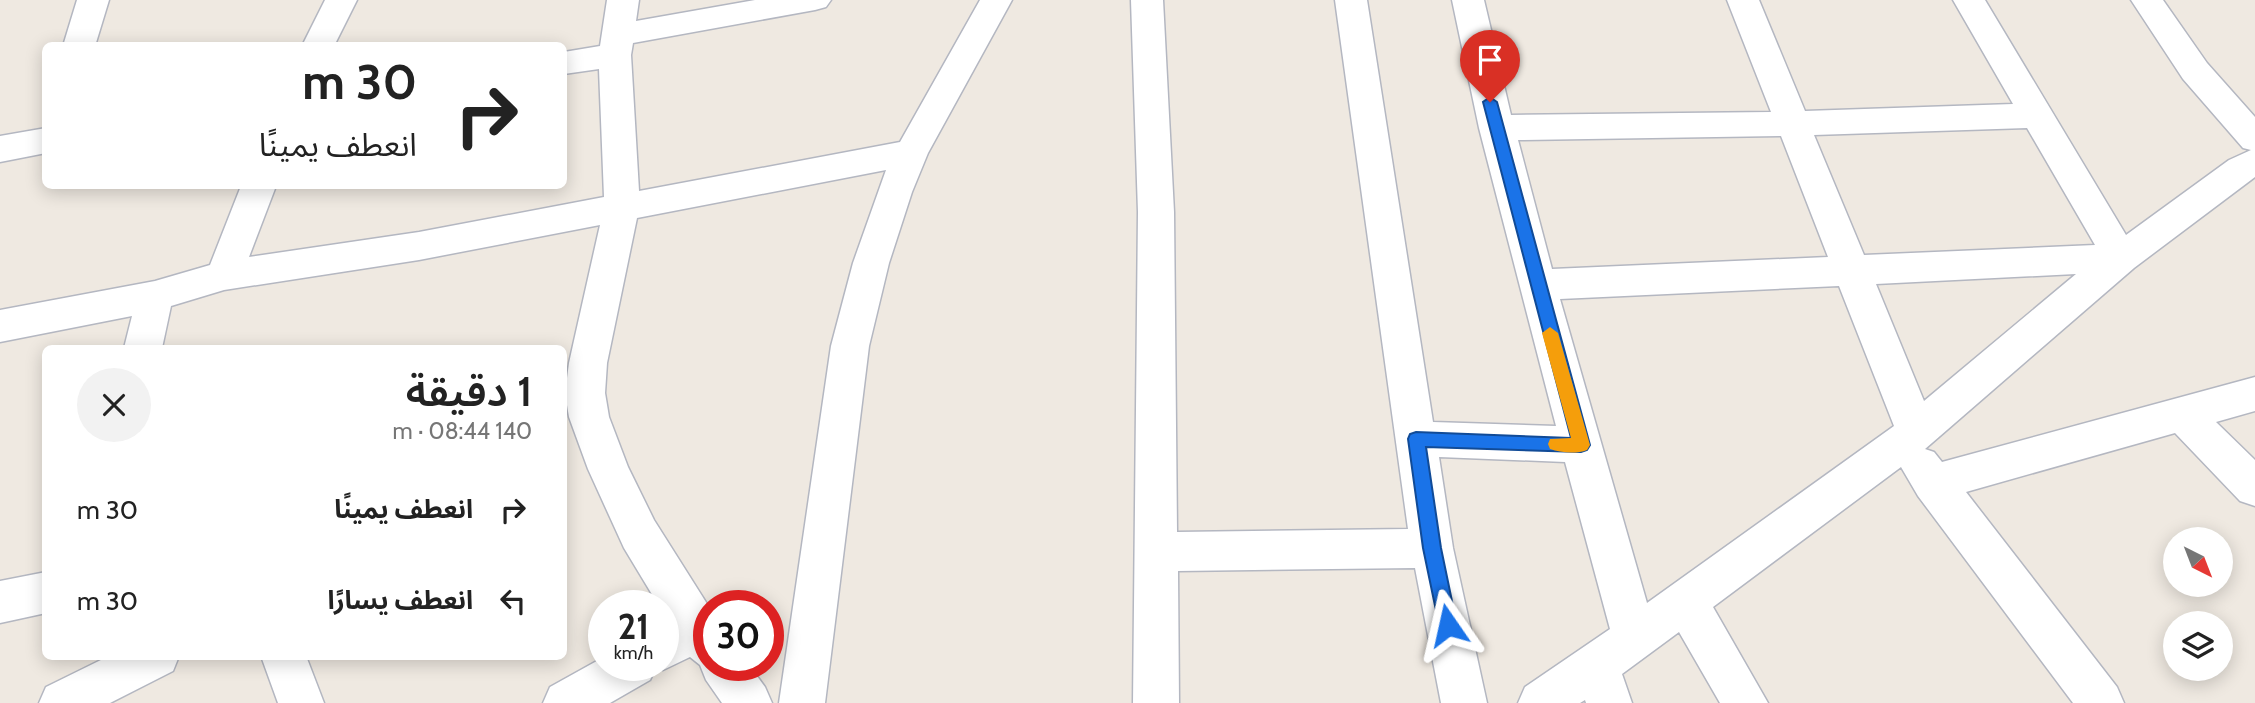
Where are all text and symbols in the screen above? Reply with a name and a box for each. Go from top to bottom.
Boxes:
pin [1460,30,1520,102]
icon: arrive [1471,41,1509,79]
text: 30 m [302,52,417,111]
icon: right [441,70,532,161]
text: انعطف يمينًا [259,125,417,164]
text: 1 دقيقة [406,365,532,417]
button: close [77,368,151,442]
text: 140 m · 08:44 [393,417,532,445]
icon: right [494,491,532,529]
text: انعطف يمينًا [334,493,473,525]
text: 30 m [77,494,138,526]
north arrow [2163,527,2233,597]
map controls [2163,527,2233,681]
icon: left [494,582,532,620]
text: انعطف يسارًا [327,584,473,616]
text: 30 m [77,585,138,617]
position arrow [1411,588,1485,662]
speed limit sign: 30 [693,590,784,681]
text: 21 [618,605,649,648]
button: layers [2163,611,2233,681]
text: km/h [614,642,653,664]

